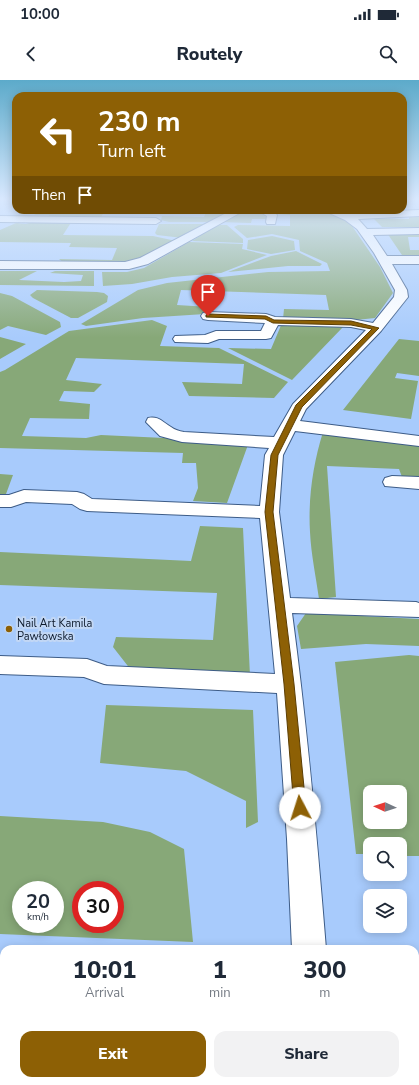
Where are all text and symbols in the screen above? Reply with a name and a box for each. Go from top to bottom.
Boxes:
text: 10:00 [20,4,60,24]
text: Routely [177,42,242,66]
icon: back [20,43,42,65]
icon: search [377,43,399,65]
text: 230 m [98,103,181,141]
icon: left [32,108,84,160]
text: Turn left [98,139,166,163]
icon: arrive [74,184,96,206]
text: Then [32,185,66,205]
pin [191,275,225,316]
icon: arrive [197,281,219,303]
place label: Nail Art Kamila Pawłowska [17,616,92,644]
marker: Nail Art Kamila Pawłowska [4,624,14,634]
north arrow [363,785,407,829]
map controls [363,785,407,933]
position arrow [279,787,321,829]
button: search [363,837,407,881]
speed limit sign: 30 [72,881,124,933]
text: 20 [26,888,50,915]
button: layers [363,889,407,933]
text: km/h [27,910,49,924]
text: 10:01 [73,954,136,986]
text: 1 [213,954,227,986]
text: 300 [303,954,346,986]
text: Arrival [85,984,124,1002]
text: min [209,984,231,1002]
text: m [319,984,330,1002]
button: Exit [20,1031,206,1077]
button: Share [214,1031,399,1077]

